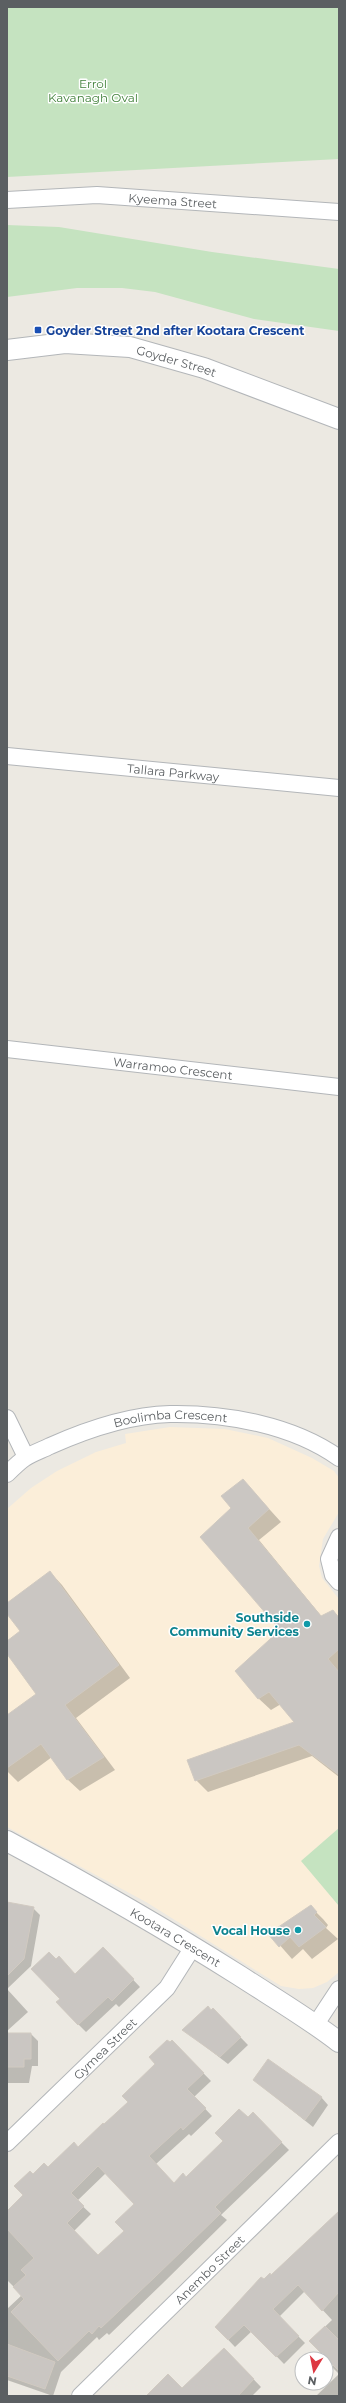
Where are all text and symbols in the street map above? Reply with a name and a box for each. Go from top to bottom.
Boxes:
park label: Errol Kavanagh Oval [48,76,138,105]
street label: Kyeema Street [128,190,218,211]
place label: Goyder Street 2nd after Kootara Crescent [46,323,305,338]
marker: Goyder Street 2nd after Kootara Crescent [33,325,43,335]
street label: Goyder Street [135,342,219,380]
street label: Tallara Parkway [126,760,221,784]
street label: Warramoo Crescent [112,1054,234,1082]
street label: Boolimba Crescent [112,1406,229,1430]
place label: Southside Community Services [170,1610,300,1639]
marker: Southside Community Services [302,1619,312,1629]
street label: Kootara Crescent [128,1904,224,1970]
place label: Vocal House [212,1923,290,1938]
marker: Vocal House [293,1925,303,1935]
street label: Gymea Street [70,2014,139,2082]
street label: Anembo Street [171,2232,247,2307]
north arrow [294,2351,334,2391]
text: N [307,2373,318,2389]

